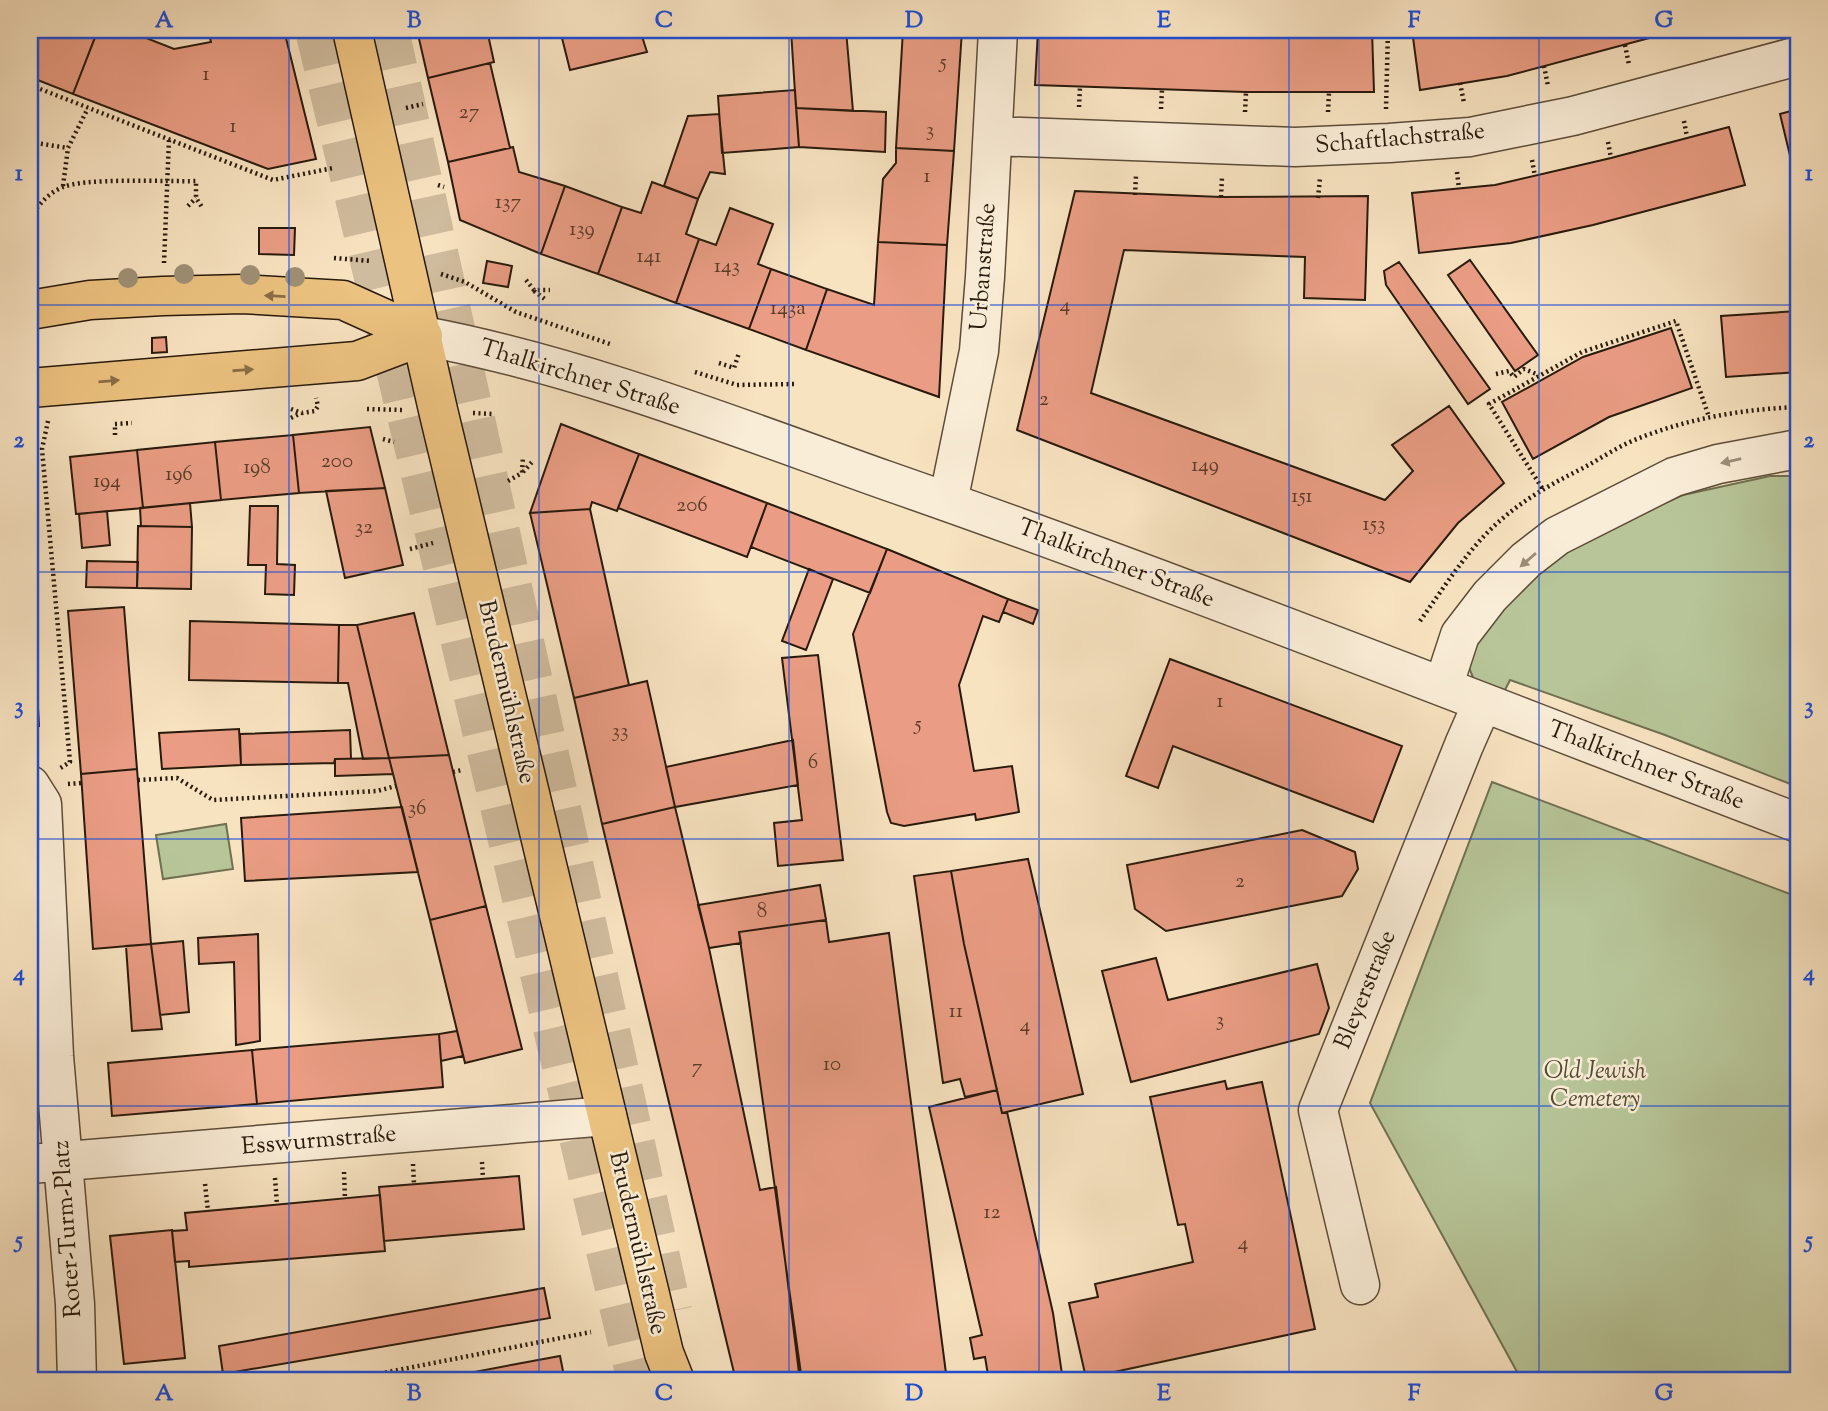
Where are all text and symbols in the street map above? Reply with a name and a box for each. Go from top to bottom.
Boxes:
text: A [155,5,174,38]
text: B [407,5,422,38]
text: C [655,5,673,38]
text: D [905,5,923,38]
text: E [1157,5,1171,38]
text: F [1408,5,1421,38]
text: G [1655,5,1674,38]
house number: 5 [938,48,947,78]
house number: 1 [202,60,210,90]
house number: 27 [459,98,480,128]
house number: 1 [229,112,237,142]
street label: Schaftlachstraße [1314,115,1486,163]
house number: 3 [926,116,934,146]
text: 1 [15,158,23,191]
text: 1 [1805,158,1813,191]
house number: 1 [923,162,931,192]
house number: 137 [495,188,522,218]
street label: Urbanstraße [963,202,1005,332]
house number: 139 [569,215,595,245]
house number: 141 [637,242,661,272]
house number: 143 [714,252,740,282]
one-way arrow [264,290,286,301]
house number: 4 [1060,291,1070,321]
house number: 143a [770,294,806,324]
street label: Thalkirchner Straße [475,331,685,425]
one-way arrow [232,365,254,376]
one-way arrow [98,375,120,386]
house number: 2 [1039,385,1049,415]
text: 2 [14,425,25,458]
text: 2 [1804,425,1815,458]
house number: 200 [321,447,353,477]
house number: 149 [1191,451,1219,481]
house number: 198 [243,453,271,483]
one-way arrow [1720,456,1742,467]
house number: 196 [165,460,193,490]
house number: 194 [93,467,121,497]
house number: 151 [1291,482,1313,512]
house number: 206 [676,491,708,521]
house number: 153 [1363,510,1385,540]
street label: Thalkirchner Straße [1013,511,1219,617]
house number: 32 [355,513,373,543]
one-way arrow [1519,552,1537,568]
street label: Brudermühlstraße [468,597,544,787]
house number: 1 [1216,687,1224,717]
text: 3 [14,691,24,724]
text: 3 [1804,691,1814,724]
house number: 5 [913,710,922,740]
street label: Thalkirchner Straße [1543,713,1749,819]
house number: 33 [612,717,628,747]
house number: 6 [808,748,818,778]
house number: 36 [408,794,426,824]
house number: 2 [1235,867,1245,897]
house number: 8 [757,897,767,927]
street label: Bleyerstraße [1327,925,1405,1055]
text: 4 [12,958,25,991]
text: 4 [1802,958,1815,991]
house number: 11 [949,997,963,1027]
house number: 3 [1216,1006,1224,1036]
house number: 4 [1020,1011,1030,1041]
house number: 10 [823,1050,841,1080]
house number: 7 [692,1053,703,1083]
park label: Old Jewish Cemetery [1544,1055,1647,1117]
street label: Esswurmstraße [240,1117,398,1165]
street label: Roter-Turm-Platz [45,1139,91,1319]
street label: Brudermühlstraße [599,1148,675,1338]
house number: 12 [984,1198,1001,1228]
text: 5 [13,1225,23,1258]
text: 5 [1803,1225,1813,1258]
house number: 4 [1238,1229,1248,1259]
text: A [155,1378,174,1411]
text: B [407,1378,422,1411]
text: C [655,1378,673,1411]
text: D [905,1378,923,1411]
text: E [1157,1378,1171,1411]
text: F [1408,1378,1421,1411]
text: G [1655,1378,1674,1411]

